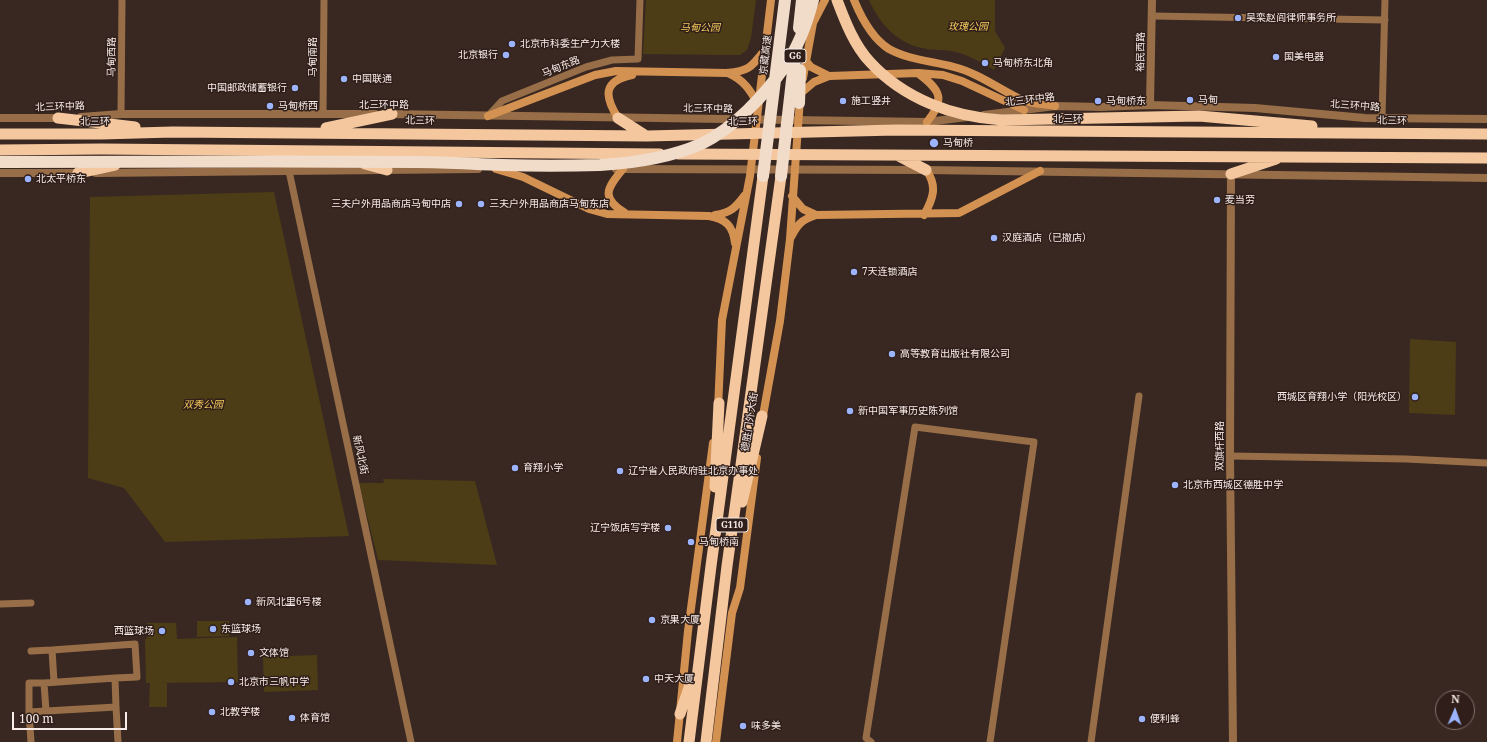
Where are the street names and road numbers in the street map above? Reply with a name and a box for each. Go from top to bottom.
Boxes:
street label: 裕民西路 [1135,32,1147,72]
street label: 京藏高速 [758,34,774,76]
street label: 马甸西路 [106,37,118,77]
street label: 马甸南路 [307,37,319,77]
road number: G6 [784,49,806,63]
street label: 马甸东路 [540,54,582,80]
street label: 北三环中路 [1004,91,1056,109]
street label: 北三环中路 [1330,98,1380,114]
street label: 北三环中路 [359,99,409,111]
street label: 北三环中路 [35,100,85,114]
street label: 北三环中路 [683,103,733,115]
street label: 北三环 [1053,113,1083,125]
street label: 北三环 [405,115,435,127]
street label: 北三环 [1377,115,1407,127]
street label: 北三环 [80,116,110,128]
street label: 北三环 [728,116,758,128]
street label: 德胜门外大街 [739,391,761,453]
street label: 双旗杆西路 [1214,421,1226,471]
street label: 新风北街 [350,434,370,476]
road number: G110 [716,518,748,532]

